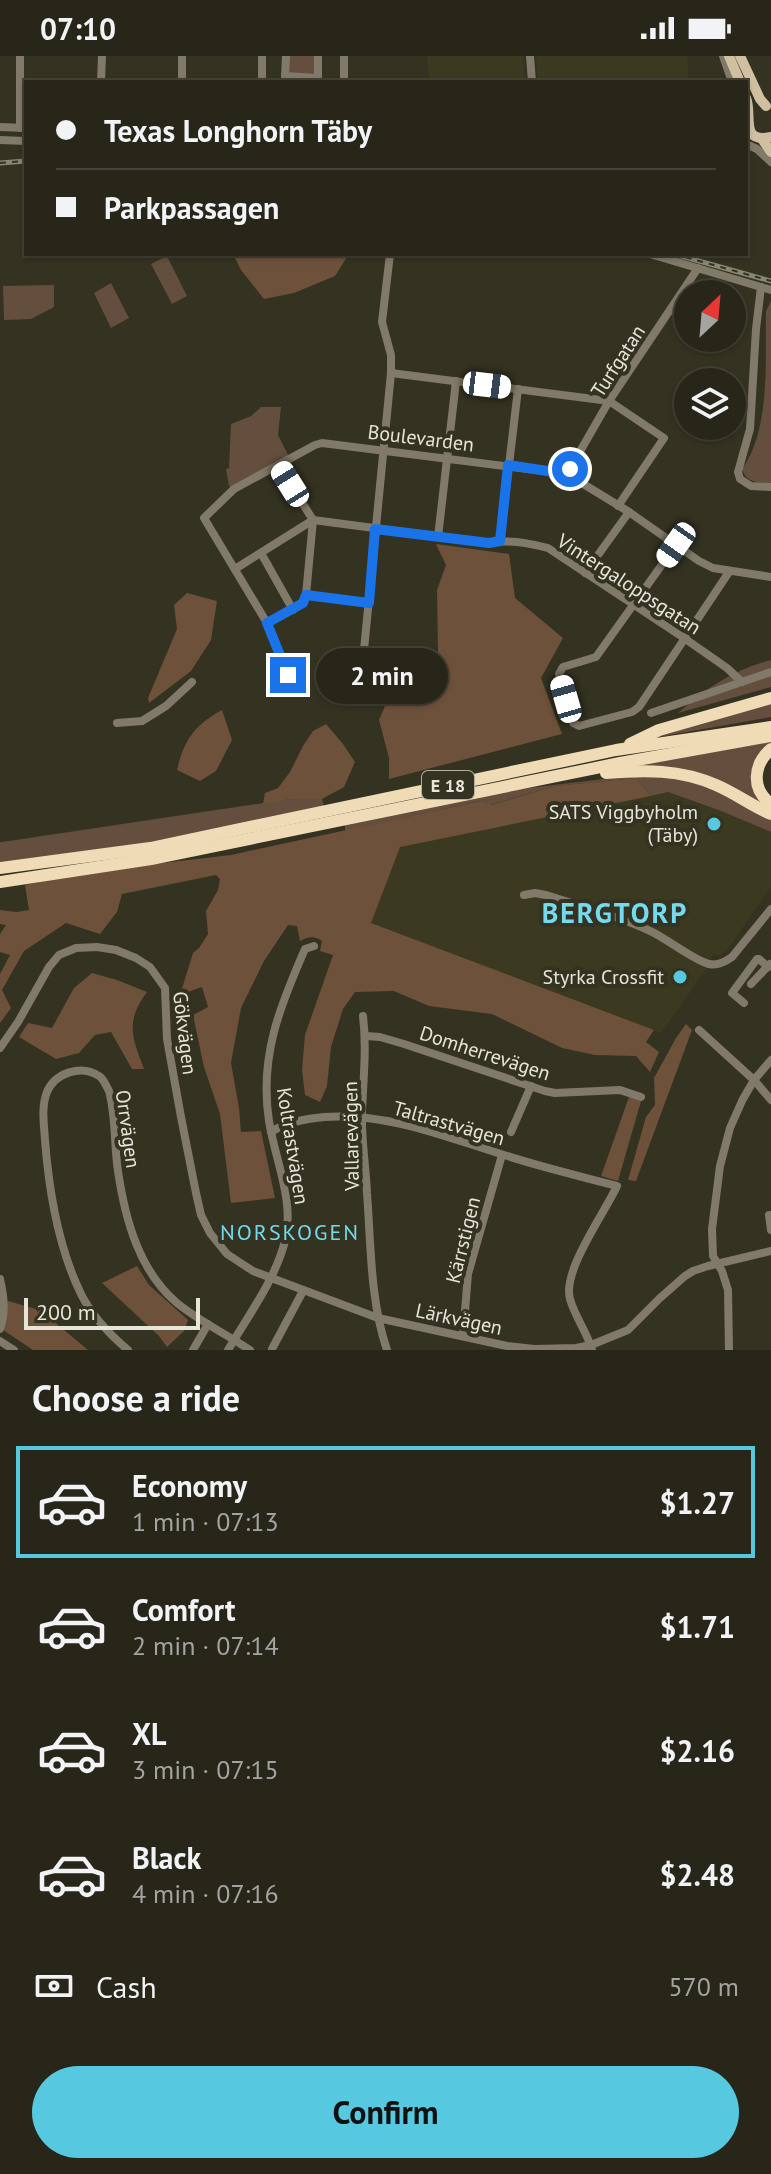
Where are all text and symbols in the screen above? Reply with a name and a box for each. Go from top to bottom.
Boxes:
text: 07:10 [40,9,116,48]
text: Texas Longhorn Täby [104,111,372,150]
text: Parkpassagen [104,188,279,227]
north arrow [674,280,746,352]
map controls [674,280,746,440]
street label: Turfgatan [585,320,651,402]
button: layers [674,368,746,440]
car [462,370,512,400]
street label: Boulevarden [366,419,476,457]
route start [552,451,588,487]
car [267,457,313,511]
car [652,518,700,572]
street label: Vintergaloppsgatan [551,527,706,640]
callout: 2 min [316,647,448,703]
route end [270,657,306,693]
text: 2 min [350,659,414,692]
car [548,673,584,725]
road number: E 18 [422,771,474,799]
place label: SATS Viggbyholm (Täby) [549,799,698,848]
marker: SATS Viggbyholm (Täby) [705,815,723,833]
district label: BERGTORP [542,894,688,931]
place label: Styrka Crossfit [543,964,664,990]
marker: Styrka Crossfit [671,968,689,986]
street label: Gökvägen [167,990,203,1076]
street label: Domherrevägen [416,1020,554,1086]
street label: Vallarevägen [337,1081,365,1192]
street label: Koltrastvägen [271,1086,315,1206]
street label: Orrvägen [110,1088,146,1170]
street label: Taltrastvägen [390,1095,508,1151]
street label: Kärrstigen [440,1194,486,1286]
district label: NORSKOGEN [220,1218,360,1246]
scale bar [24,1294,200,1330]
street label: Lärkvägen [413,1297,505,1341]
text: 200 m [36,1298,96,1326]
text: Choose a ride [32,1374,240,1421]
icon: car [36,1466,108,1538]
text: Economy [132,1466,247,1505]
text: $1.27 [660,1483,735,1522]
text: 1 min · 07:13 [132,1505,279,1538]
icon: car [36,1590,108,1662]
text: Comfort [132,1590,235,1629]
text: $1.71 [660,1607,735,1646]
text: 2 min · 07:14 [132,1629,279,1662]
icon: car [36,1714,108,1786]
text: XL [132,1714,166,1753]
text: $2.16 [660,1731,735,1770]
text: 3 min · 07:15 [132,1753,279,1786]
icon: car [36,1838,108,1910]
text: Black [132,1838,201,1877]
text: $2.48 [660,1855,735,1894]
text: 4 min · 07:16 [132,1877,279,1910]
icon: cash [32,1964,76,2008]
text: Cash [96,1967,157,2006]
text: 570 m [668,1970,739,2003]
button: Confirm [32,2066,739,2158]

